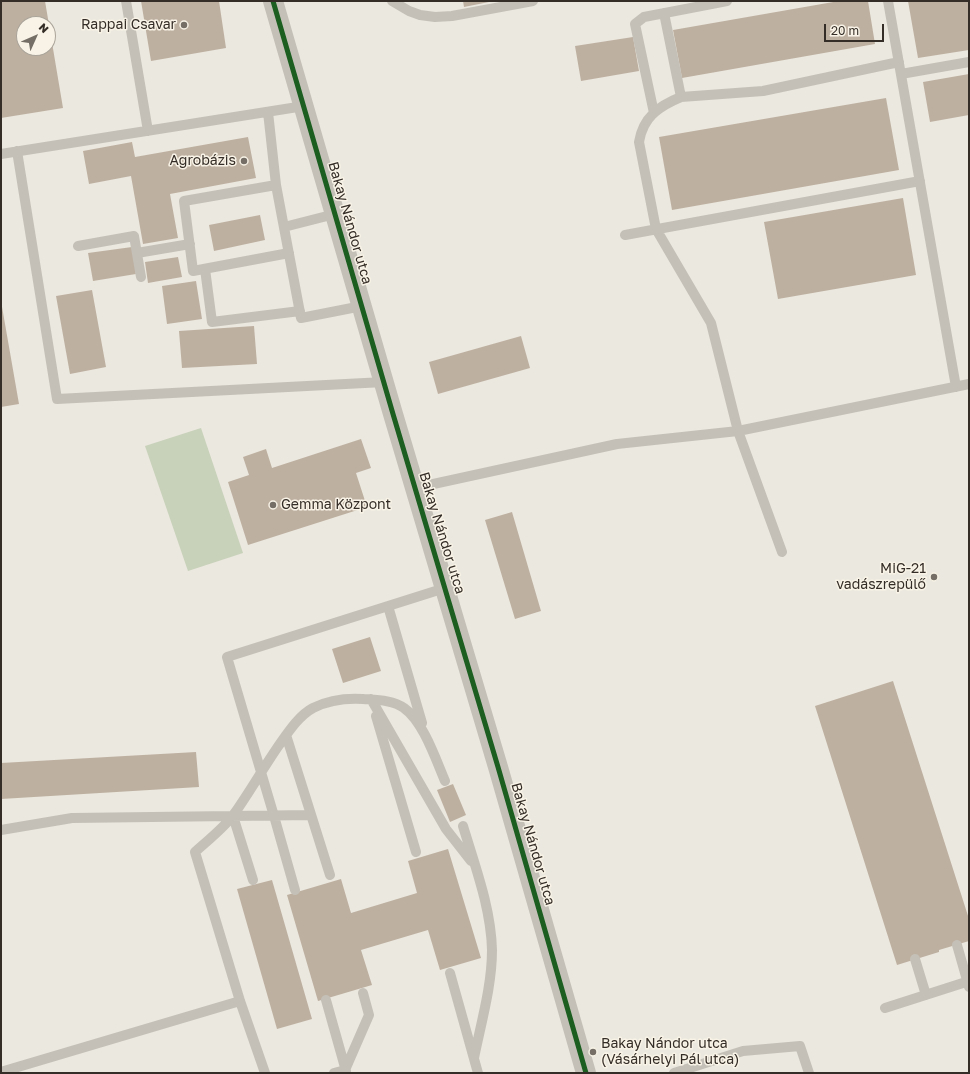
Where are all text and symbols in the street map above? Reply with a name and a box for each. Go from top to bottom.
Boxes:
north arrow [16,16,56,56]
scale bar [826,16,886,42]
place label: Rappai Csavar [81,17,176,33]
text: N [37,20,52,35]
marker: Rappai Csavar [179,20,189,30]
text: 20 m [831,23,859,38]
place label: Agrobázis [170,153,236,169]
marker: Agrobázis [239,156,249,166]
street label: Bakay Nándor utca [324,160,376,286]
street label: Bakay Nándor utca [415,470,469,596]
place label: Gemma Központ [281,497,391,513]
marker: Gemma Központ [268,500,278,510]
place label: MiG-21 vadászrepülő [836,561,926,594]
marker: MiG-21 vadászrepülő [929,572,939,582]
street label: Bakay Nándor utca [507,781,559,907]
place label: Bakay Nándor utca (Vásárhelyi Pál utca) [601,1036,739,1068]
marker: Bakay Nándor utca (Vásárhelyi Pál utca) [588,1047,598,1057]

